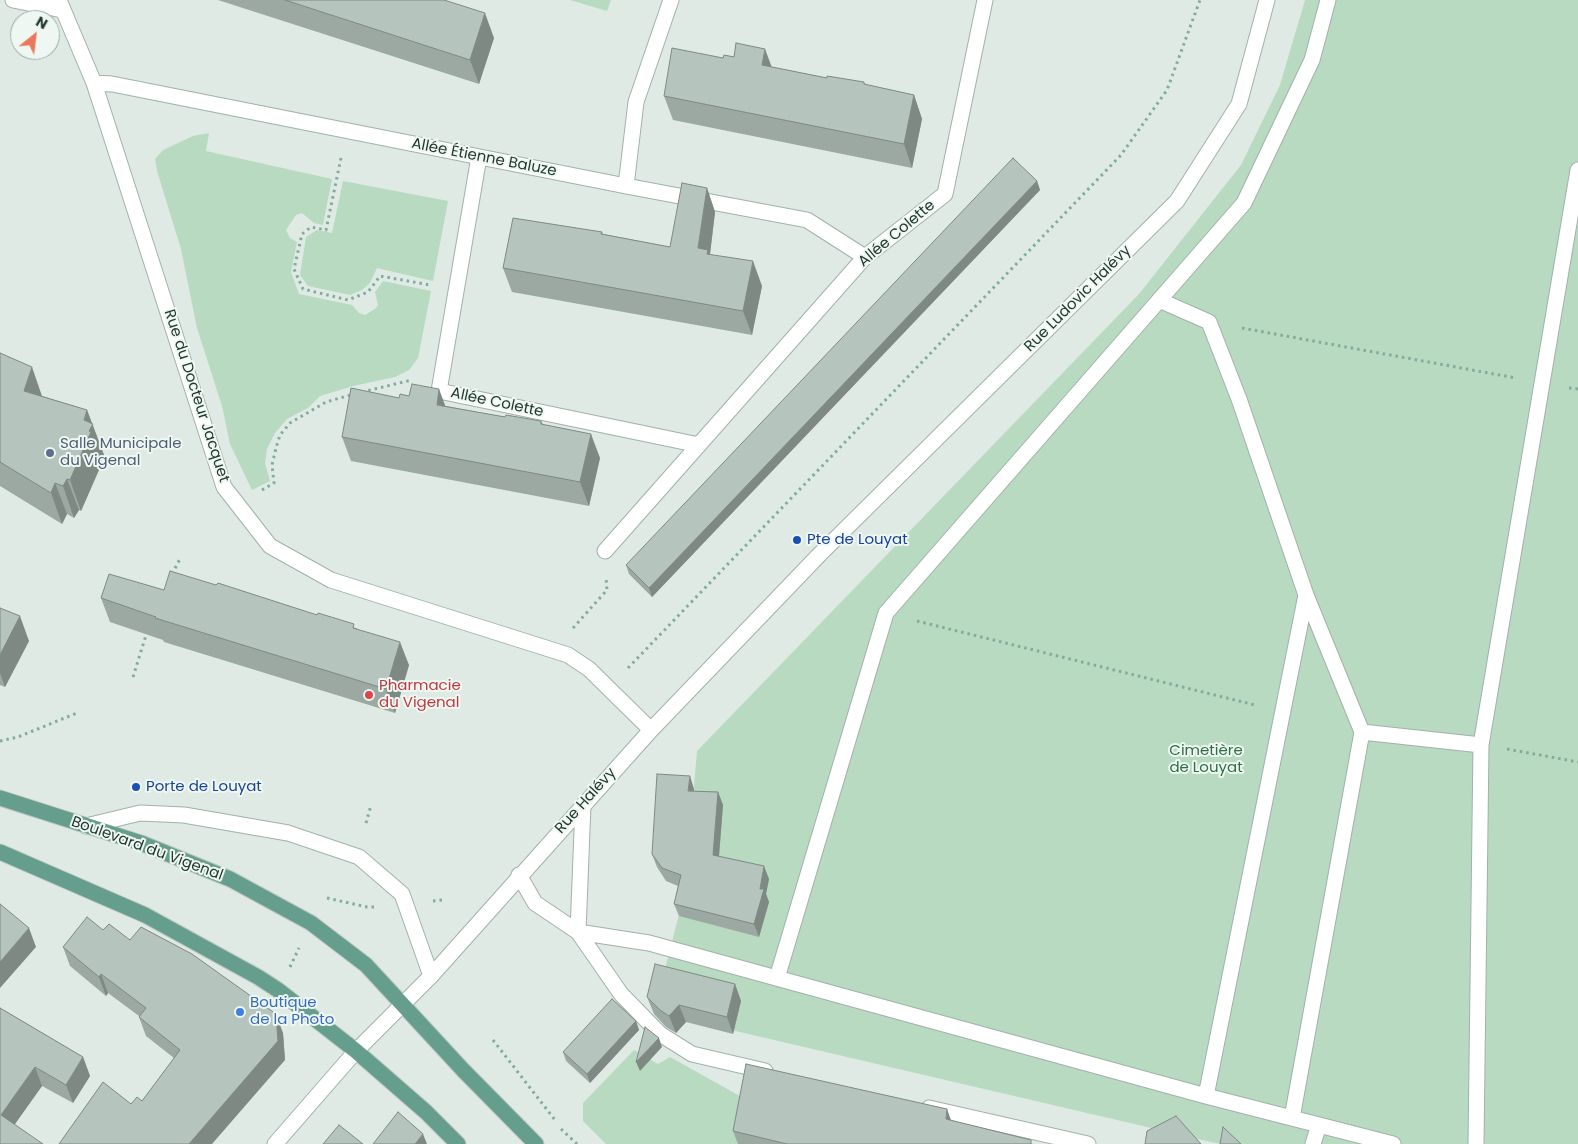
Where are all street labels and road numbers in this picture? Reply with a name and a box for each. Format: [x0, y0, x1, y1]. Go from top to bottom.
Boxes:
street label: Allée Étienne Baluze [410, 135, 558, 181]
street label: Allée Colette [855, 197, 939, 271]
street label: Rue Ludovic Halévy [1021, 242, 1135, 356]
street label: Rue du Docteur Jacquet [160, 307, 232, 485]
street label: Allée Colette [449, 384, 545, 422]
street label: Rue Halévy [552, 764, 620, 838]
street label: Boulevard du Vigenal [69, 813, 225, 885]

